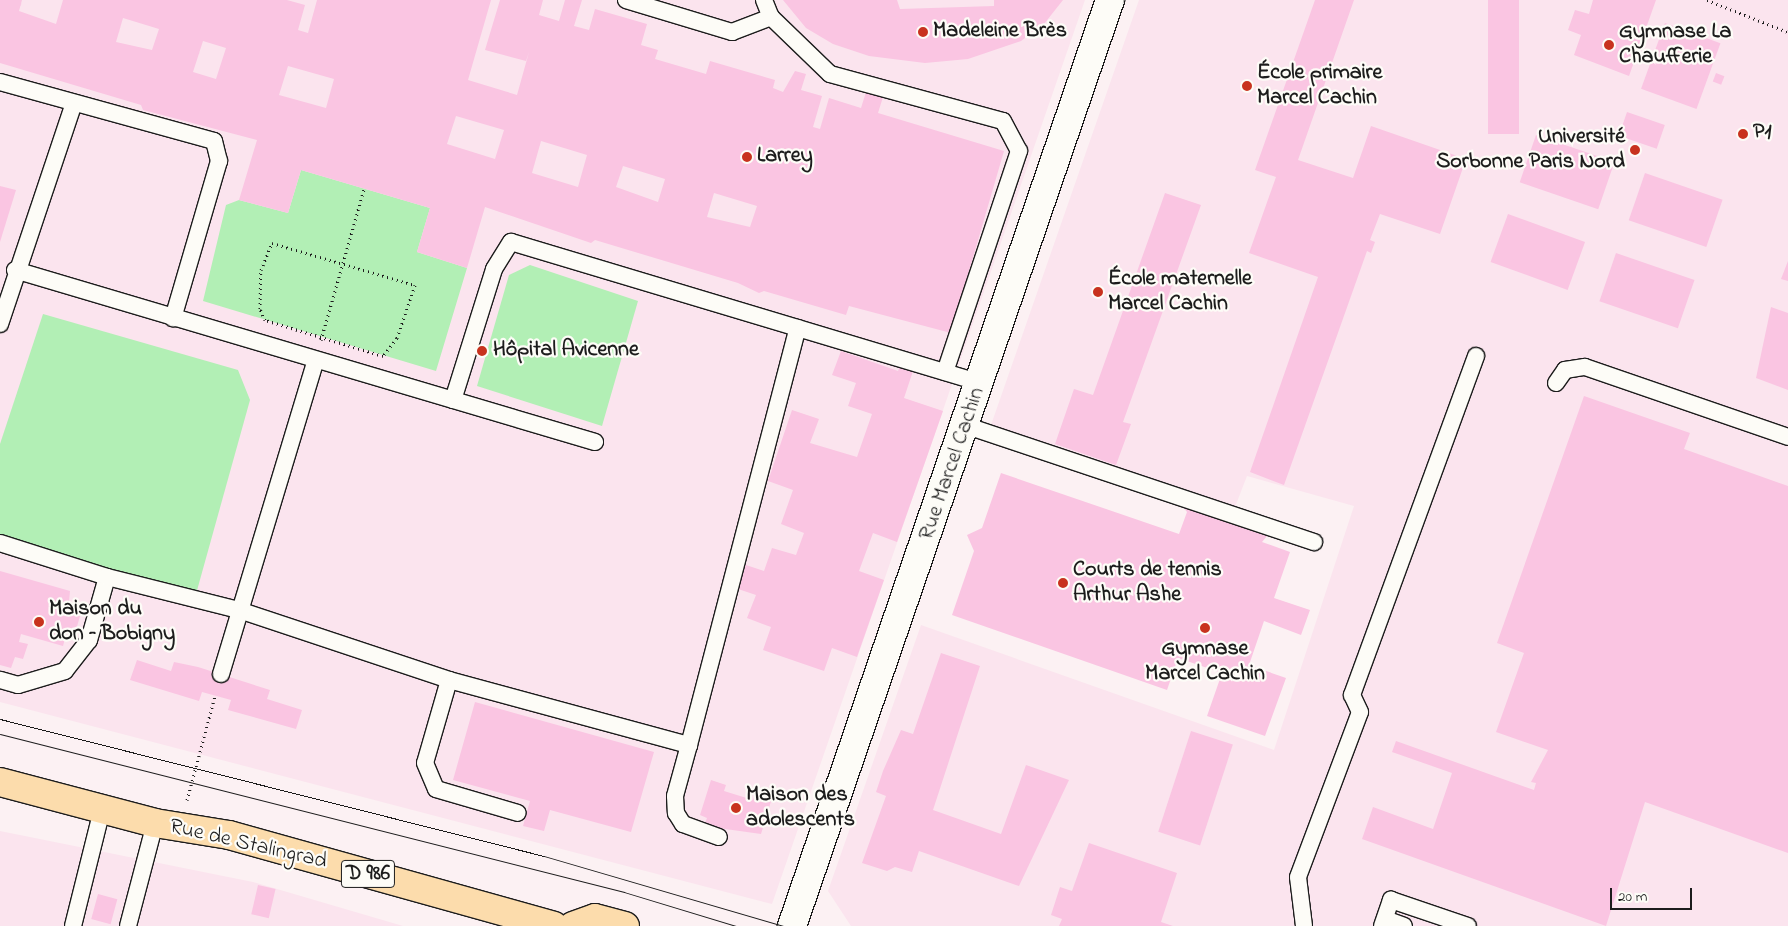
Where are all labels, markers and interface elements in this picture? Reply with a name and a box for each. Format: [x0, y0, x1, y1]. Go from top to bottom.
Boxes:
place label: Madeleine Brès [933, 19, 1067, 45]
place label: Gymnase La Chaufferie [1619, 19, 1731, 70]
marker: Madeleine Brès [917, 26, 929, 38]
marker: Gymnase La Chaufferie [1603, 39, 1615, 51]
place label: École primaire Marcel Cachin [1257, 60, 1382, 111]
marker: École primaire Marcel Cachin [1241, 80, 1253, 92]
place label: P1 [1753, 121, 1771, 147]
place label: Université Sorbonne Paris Nord [1436, 124, 1625, 175]
marker: P1 [1737, 128, 1749, 140]
place label: Larrey [757, 144, 813, 170]
marker: Université Sorbonne Paris Nord [1629, 144, 1641, 156]
marker: Larrey [741, 151, 753, 163]
place label: École maternelle Marcel Cachin [1108, 266, 1252, 318]
marker: École maternelle Marcel Cachin [1092, 286, 1104, 298]
place label: Hôpital Avicenne [493, 338, 639, 364]
marker: Hôpital Avicenne [475, 344, 489, 358]
street label: Rue Marcel Cachin [914, 384, 992, 544]
place label: Courts de tennis Arthur Ashe [1073, 557, 1222, 608]
marker: Courts de tennis Arthur Ashe [1057, 577, 1069, 589]
place label: Maison du don – Bobigny [49, 596, 175, 648]
marker: Maison du don – Bobigny [33, 616, 45, 628]
marker: Gymnase Marcel Cachin [1199, 622, 1211, 634]
place label: Gymnase Marcel Cachin [1145, 636, 1265, 688]
place label: Maison des adolescents [746, 782, 855, 834]
marker: Maison des adolescents [730, 802, 742, 814]
street label: Rue de Stalingrad [167, 814, 329, 876]
road number: D 986 [340, 856, 396, 892]
scale bar [1613, 878, 1696, 910]
text: 20 m [1618, 886, 1647, 908]

